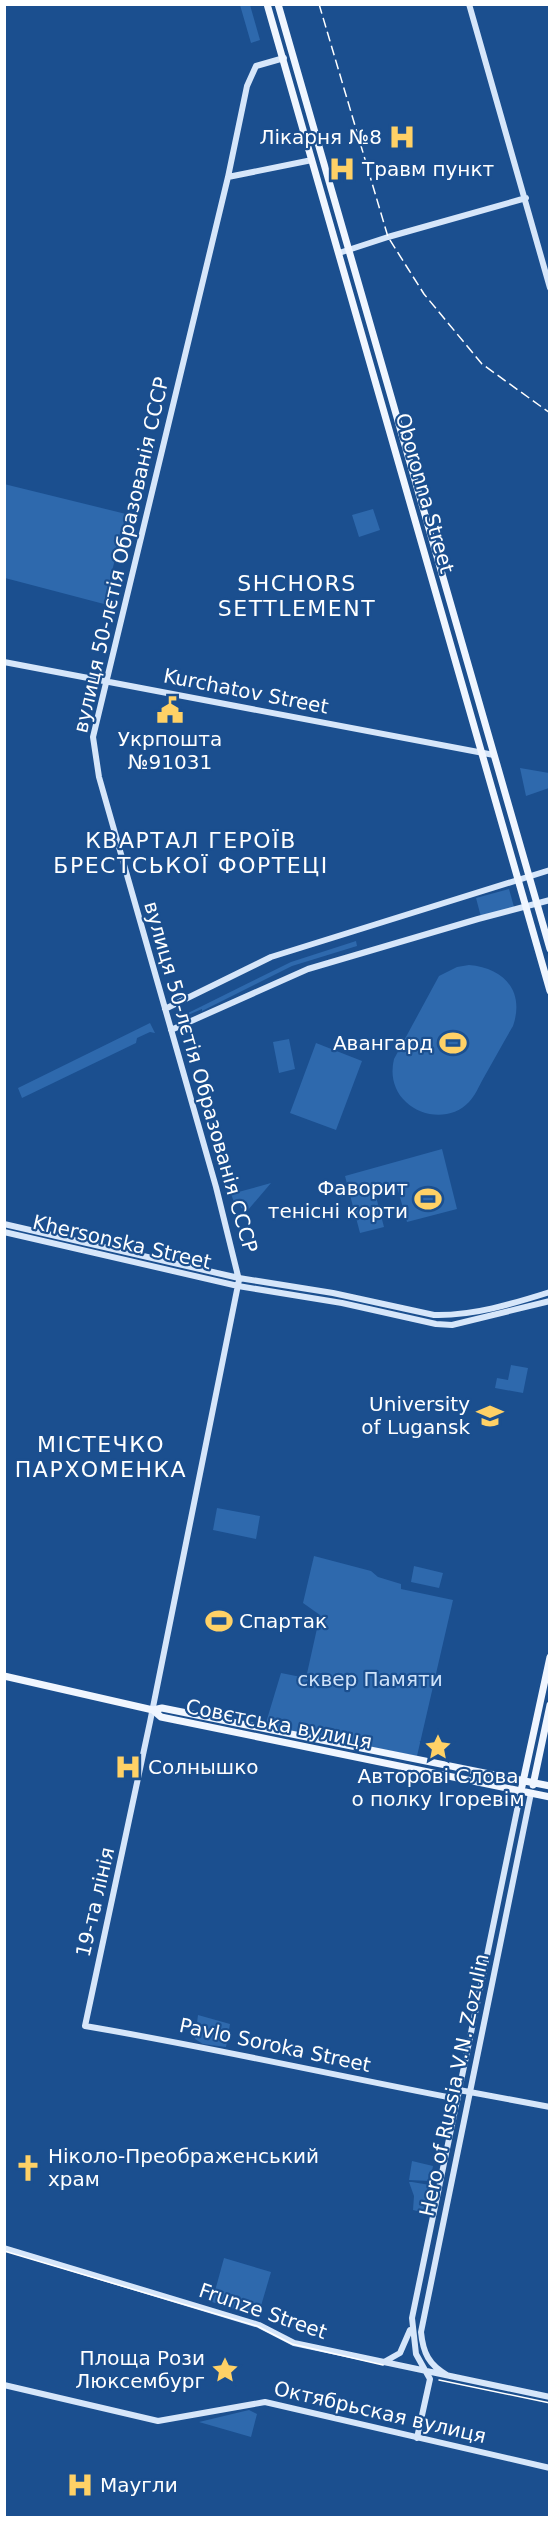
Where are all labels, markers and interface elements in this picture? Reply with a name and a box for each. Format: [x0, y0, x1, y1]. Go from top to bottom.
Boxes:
hospital icon: Лікарня №8 [387, 122, 417, 152]
place label: Лікарня №8 [259, 125, 382, 149]
hospital icon: Травм пункт [327, 154, 357, 184]
place label: Травм пункт [361, 157, 494, 181]
street label: вулиця 50-лєтія Образованія СССР [68, 375, 174, 735]
street label: Oboronna Street [391, 410, 459, 576]
district label: SHCHORS SETTLEMENT [218, 571, 376, 621]
street label: Kurchatov Street [161, 663, 331, 719]
public building icon: Укрпошта №91031 [155, 695, 185, 725]
place label: Укрпошта №91031 [118, 727, 222, 774]
district label: КВАРТАЛ ГЕРОЇВ БРЕСТСЬКОЇ ФОРТЕЦІ [53, 828, 329, 878]
street label: вулиця 50-лєтія Образованія СССР [139, 899, 263, 1255]
sports icon: Авангард [438, 1028, 468, 1058]
place label: Авангард [333, 1031, 433, 1055]
place label: Фаворит тенісні корти [268, 1176, 408, 1223]
sports icon: Фаворит тенісні корти [413, 1184, 443, 1214]
street label: Khersonska Street [30, 1210, 214, 1274]
place label: University of Lugansk [361, 1392, 470, 1439]
school or university icon: University of Lugansk [475, 1401, 505, 1431]
district label: МІСТЕЧКО ПАРХОМЕНКА [15, 1432, 187, 1482]
sports icon: Спартак [204, 1606, 234, 1636]
place label: Спартак [239, 1609, 327, 1633]
park label: сквер Памяти [297, 1667, 443, 1691]
street label: Совєтська вулиця [184, 1694, 374, 1754]
place icon: Авторові Слова о полку Ігоревім [423, 1732, 453, 1762]
hospital icon: Солнышко [113, 1752, 143, 1782]
place label: Солнышко [148, 1755, 258, 1779]
place label: Авторові Слова о полку Ігоревім [351, 1764, 525, 1811]
street label: 19-та лінія [71, 1845, 119, 1959]
street label: Hero of Russia V.N. Zozulin [414, 1951, 494, 2219]
street label: Pavlo Soroka Street [177, 2013, 373, 2077]
place label: Ніколо-Преображенський храм [48, 2144, 319, 2191]
church icon: Ніколо-Преображенський храм [13, 2153, 43, 2183]
street label: Frunze Street [196, 2278, 330, 2344]
place label: Площа Рози Люксембург [75, 2346, 205, 2393]
place icon: Площа Рози Люксембург [210, 2355, 240, 2385]
street label: Октябрьская вулиця [272, 2376, 488, 2448]
hospital icon: Маугли [65, 2470, 95, 2500]
place label: Маугли [100, 2473, 178, 2497]

